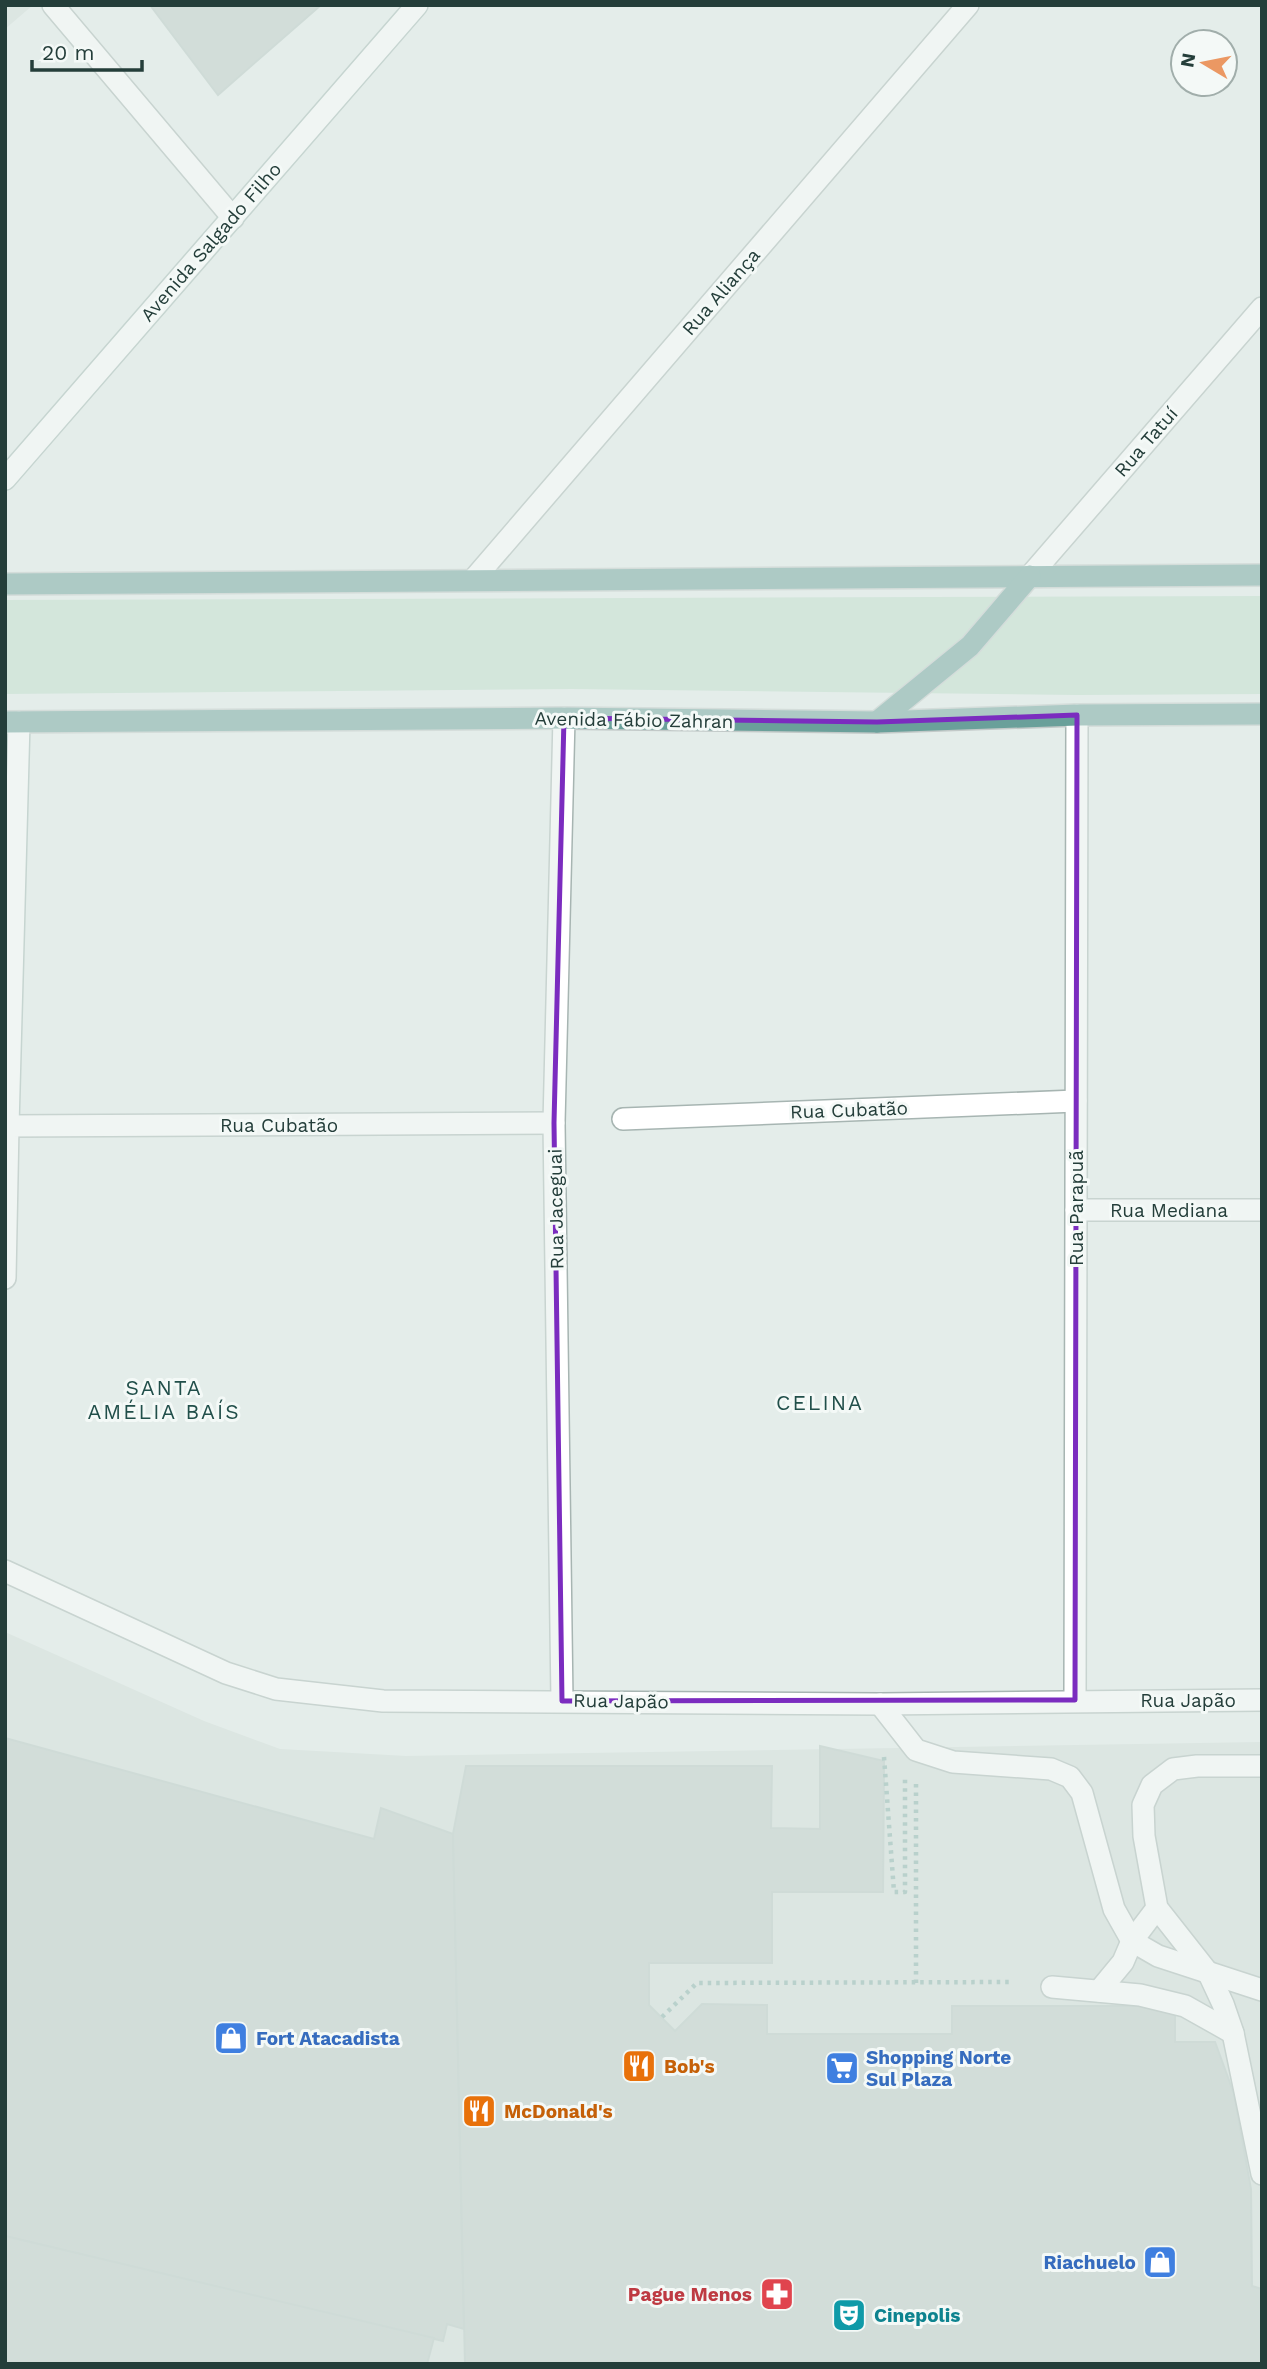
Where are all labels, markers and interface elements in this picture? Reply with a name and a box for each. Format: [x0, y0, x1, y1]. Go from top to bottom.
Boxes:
scale bar [32, 28, 142, 72]
north arrow [1169, 28, 1239, 98]
text: 20 m [42, 40, 94, 65]
text: N [1175, 51, 1200, 69]
street label: Avenida Salgado Filho [136, 158, 286, 326]
street label: Rua Aliança [677, 244, 765, 340]
street label: Rua Tatuí [1109, 402, 1183, 482]
street label: Avenida Fábio Zahran [534, 707, 734, 733]
street label: Rua Cubatão [790, 1096, 908, 1124]
street label: Rua Cubatão [220, 1114, 338, 1137]
street label: Rua Jaceguai [543, 1148, 569, 1270]
street label: Rua Parapuã [1065, 1150, 1088, 1266]
street label: Rua Mediana [1110, 1199, 1228, 1222]
district label: SANTA AMÉLIA BAÍS [87, 1375, 241, 1424]
district label: CELINA [776, 1390, 864, 1415]
street label: Rua Japão [573, 1689, 669, 1713]
street label: Rua Japão [1140, 1689, 1236, 1712]
shop icon: Fort Atacadista [212, 2019, 250, 2057]
place label: Fort Atacadista [256, 2027, 400, 2050]
place label: Shopping Norte Sul Plaza [866, 2046, 1011, 2091]
restaurant icon: Bob's [620, 2047, 658, 2085]
supermarket icon: Shopping Norte Sul Plaza [823, 2049, 861, 2087]
place label: Bob's [664, 2055, 715, 2078]
restaurant icon: McDonald's [460, 2092, 498, 2130]
place label: McDonald's [504, 2100, 613, 2123]
shop icon: Riachuelo [1141, 2243, 1179, 2281]
place label: Riachuelo [1044, 2251, 1136, 2274]
pharmacy icon: Pague Menos [758, 2275, 796, 2313]
place label: Pague Menos [628, 2283, 752, 2306]
theatre icon: Cinepolis [830, 2296, 868, 2334]
place label: Cinepolis [874, 2304, 960, 2327]

